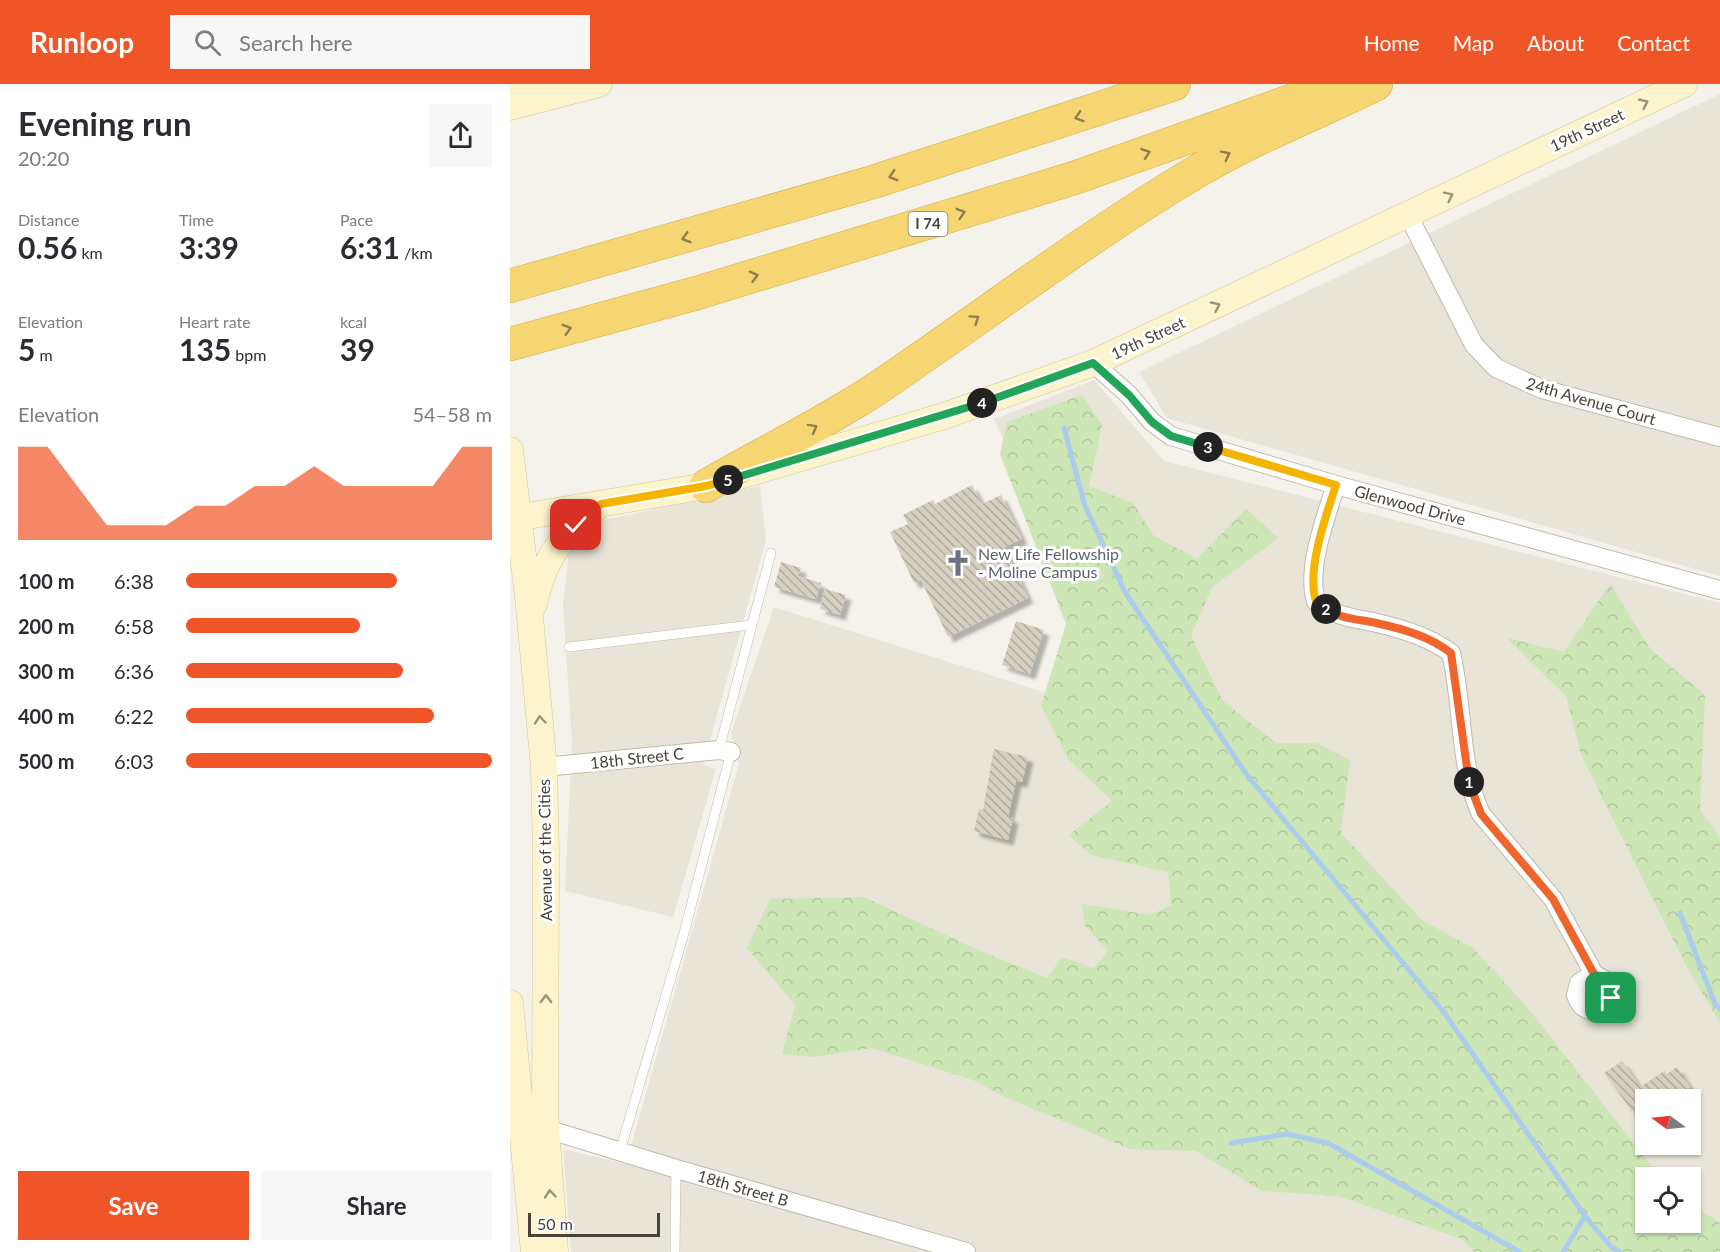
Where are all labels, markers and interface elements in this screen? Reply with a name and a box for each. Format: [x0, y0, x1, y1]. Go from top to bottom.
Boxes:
search box [170, 15, 590, 69]
text: Runloop [30, 25, 134, 59]
icon: search [191, 26, 224, 59]
text: Search here [239, 29, 353, 56]
text: Home [1364, 30, 1420, 55]
text: Map [1453, 30, 1494, 55]
text: About [1527, 30, 1584, 55]
text: Contact [1617, 30, 1690, 55]
one-way arrow [1638, 99, 1649, 111]
text: Evening run [18, 103, 192, 143]
button: share [429, 104, 492, 167]
street label: 19th Street [1547, 104, 1627, 155]
one-way arrow [1074, 109, 1085, 122]
text: 20:20 [18, 146, 69, 170]
one-way arrow [1140, 148, 1151, 161]
one-way arrow [1219, 151, 1230, 162]
one-way arrow [888, 169, 899, 181]
one-way arrow [1443, 191, 1454, 203]
one-way arrow [955, 208, 966, 220]
text: Distance [18, 210, 79, 229]
text: Time [179, 210, 214, 229]
text: Pace [340, 210, 373, 229]
road number: I 74 [908, 212, 948, 236]
text: 0.56 [18, 229, 77, 265]
text: 3:39 [179, 229, 239, 265]
text: 6:31 [340, 229, 400, 265]
one-way arrow [681, 230, 691, 243]
text: km [77, 243, 103, 262]
text: /km [400, 243, 433, 262]
one-way arrow [748, 271, 759, 283]
one-way arrow [1210, 301, 1221, 313]
text: Elevation [18, 312, 83, 331]
text: Heart rate [179, 312, 251, 331]
text: kcal [340, 312, 367, 331]
street label: 19th Street [1108, 312, 1188, 363]
one-way arrow [968, 315, 979, 326]
one-way arrow [561, 324, 571, 336]
text: 5 [18, 331, 35, 367]
text: 135 [179, 331, 231, 367]
text: 39 [340, 331, 375, 367]
text: m [35, 345, 53, 364]
text: bpm [231, 345, 266, 364]
street label: 24th Avenue Court [1524, 373, 1658, 428]
pin: 4 [967, 388, 997, 418]
text: 4 [977, 393, 987, 412]
text: Elevation [18, 402, 99, 426]
text: 54–58 m [412, 402, 492, 426]
one-way arrow [807, 424, 817, 435]
pin: 3 [1193, 432, 1223, 462]
text: 3 [1203, 437, 1213, 456]
pin: 5 [713, 465, 743, 495]
text: 5 [723, 470, 733, 489]
street label: Glenwood Drive [1352, 481, 1468, 529]
pin [550, 499, 601, 550]
icon: check [559, 508, 592, 541]
place label: New Life Fellowship - Moline Campus [978, 544, 1119, 581]
church icon: New Life Fellowship - Moline Campus [943, 548, 973, 578]
text: 100 m [18, 569, 74, 593]
text: 6:38 [114, 569, 154, 593]
pin: 2 [1311, 594, 1341, 624]
text: 2 [1321, 599, 1331, 618]
text: 200 m [18, 614, 74, 638]
text: 6:58 [114, 614, 154, 638]
text: 300 m [18, 659, 74, 683]
text: 6:36 [114, 659, 154, 683]
text: 400 m [18, 704, 74, 728]
text: 6:22 [114, 704, 154, 728]
one-way arrow [534, 716, 547, 725]
street label: 18th Street C [589, 743, 685, 772]
text: 500 m [18, 749, 74, 773]
text: 6:03 [114, 749, 154, 773]
pin: 1 [1454, 767, 1484, 797]
text: 1 [1464, 772, 1474, 791]
street label: Avenue of the Cities [534, 779, 555, 921]
pin [1585, 972, 1636, 1023]
icon: arrive [1594, 981, 1627, 1014]
one-way arrow [540, 994, 553, 1003]
north arrow [1635, 1089, 1701, 1155]
map controls [1635, 1089, 1701, 1233]
street label: 18th Street B [695, 1165, 791, 1210]
button: locate [1635, 1167, 1701, 1233]
button: Save [18, 1171, 249, 1240]
button: Share [261, 1171, 492, 1240]
one-way arrow [544, 1189, 557, 1198]
scale bar [528, 1210, 660, 1238]
text: 50 m [537, 1214, 573, 1233]

